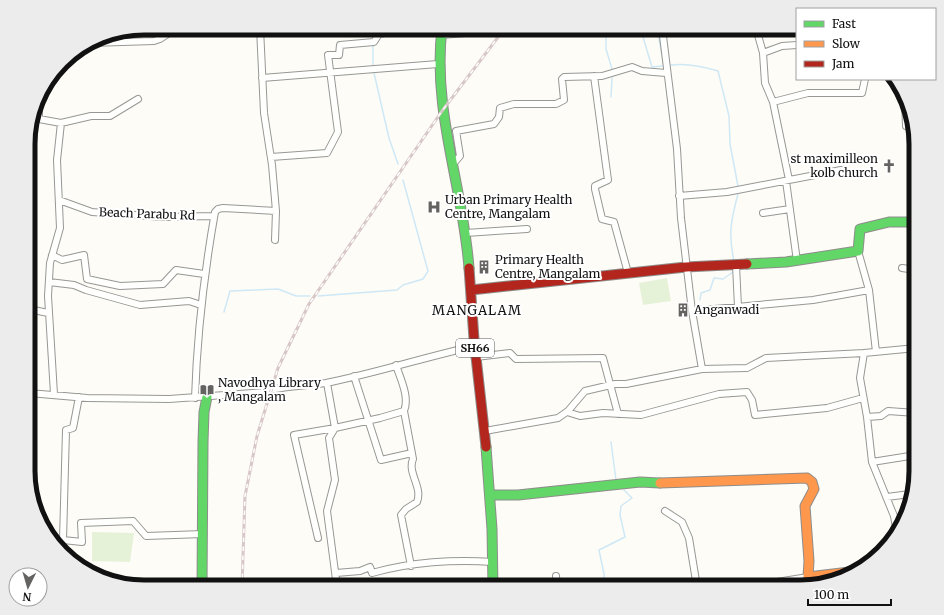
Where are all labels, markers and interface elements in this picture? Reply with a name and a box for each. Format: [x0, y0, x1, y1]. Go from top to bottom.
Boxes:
legend [796, 8, 936, 80]
text: Fast [832, 16, 856, 31]
text: Slow [832, 36, 861, 51]
text: Jam [831, 56, 855, 71]
place label: st maximilleon kolb church [790, 151, 878, 180]
church icon: st maximilleon kolb church [881, 158, 897, 174]
place label: Urban Primary Health Centre, Mangalam [445, 192, 572, 221]
hospital icon: Urban Primary Health Centre, Mangalam [426, 199, 442, 215]
street label: Beach Parabu Rd [99, 204, 195, 223]
place label: Primary Health Centre, Mangalam [495, 252, 601, 281]
building icon: Primary Health Centre, Mangalam [476, 259, 492, 275]
district label: MANGALAM [432, 302, 522, 319]
building icon: Anganwadi [675, 302, 691, 318]
place label: Anganwadi [693, 302, 760, 317]
road number: SH66 [456, 339, 494, 357]
place label: Navodhya Library , Mangalam [218, 375, 321, 404]
library icon: Navodhya Library , Mangalam [199, 382, 215, 398]
north arrow [8, 567, 48, 607]
scale bar [808, 581, 891, 607]
text: 100 m [814, 587, 849, 602]
text: N [22, 590, 32, 604]

